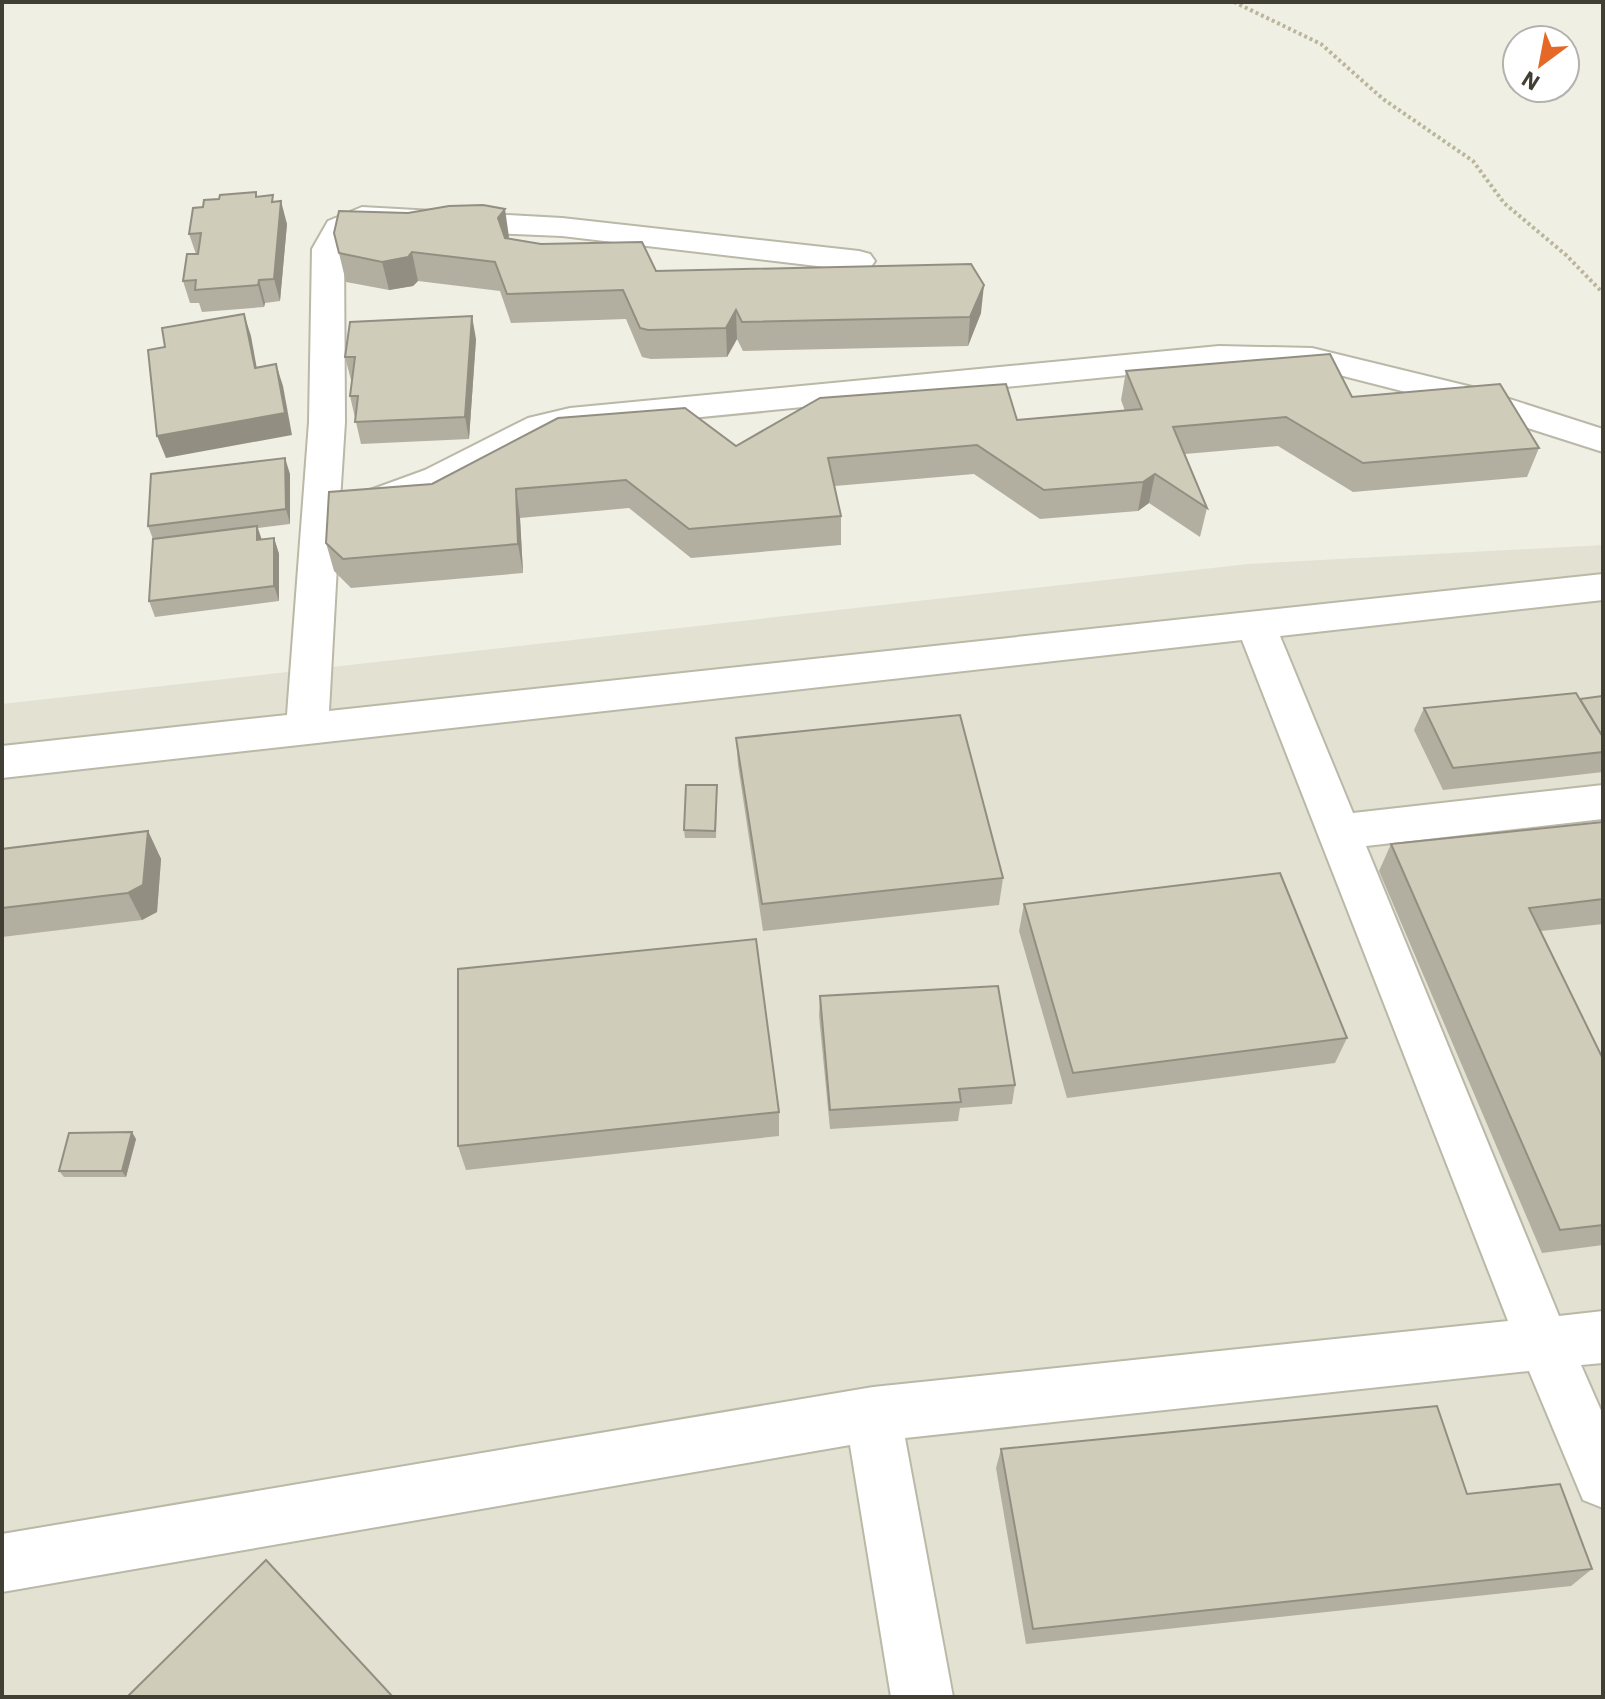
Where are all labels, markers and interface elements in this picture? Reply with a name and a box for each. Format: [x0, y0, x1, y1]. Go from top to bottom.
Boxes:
north arrow [1501, 24, 1581, 104]
text: N [1516, 65, 1545, 98]

